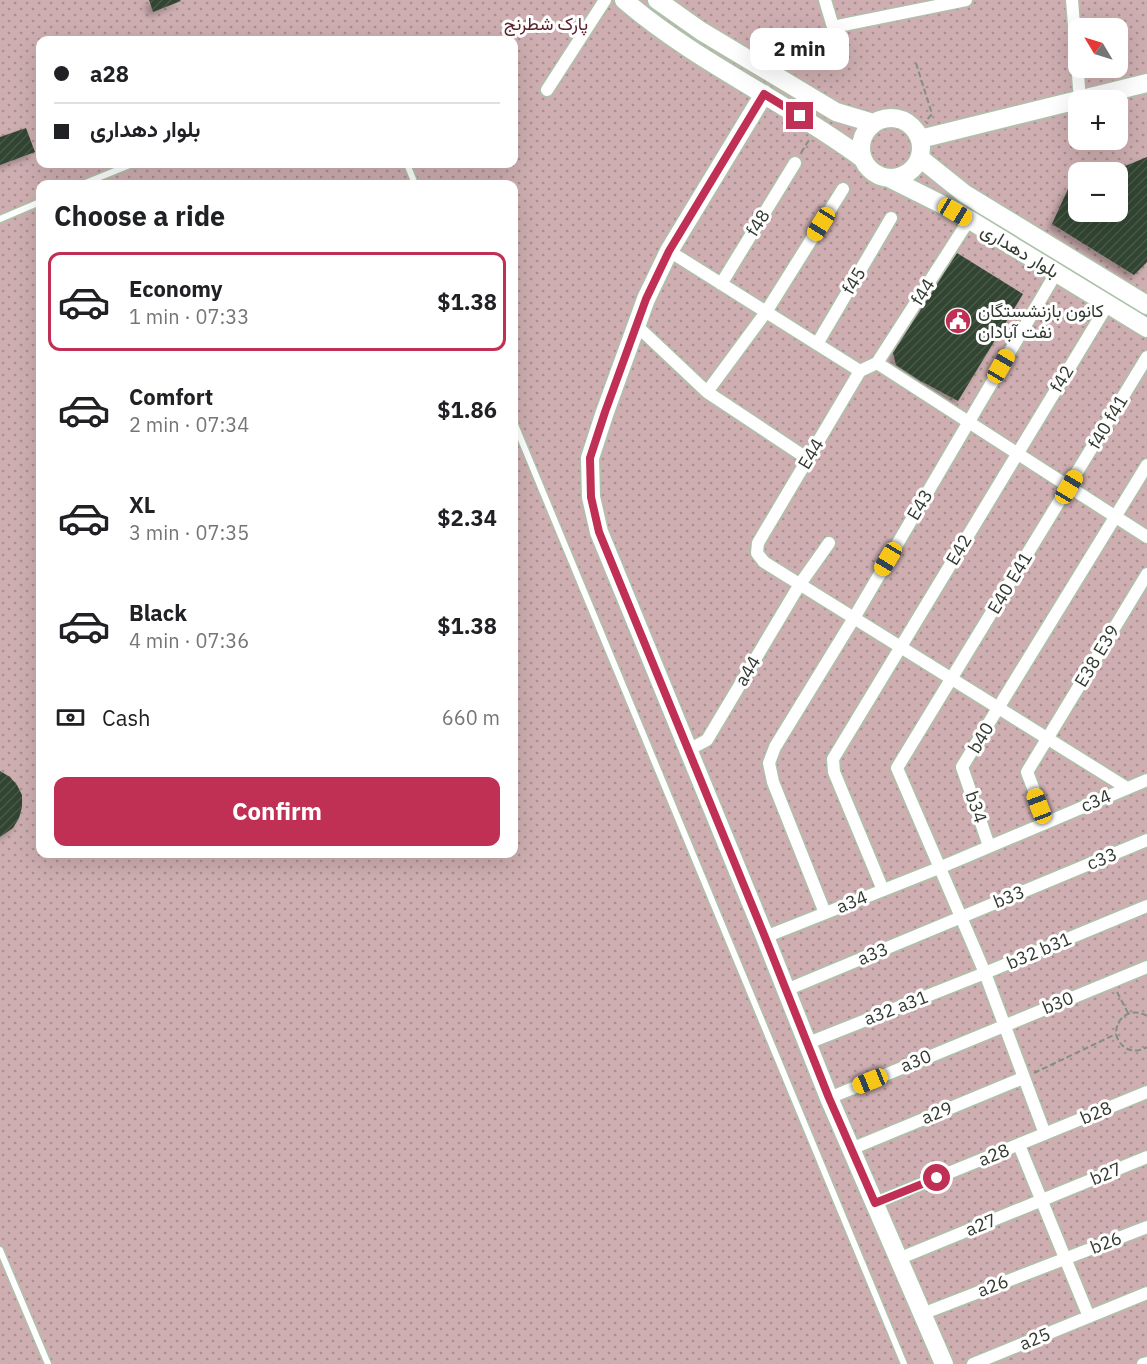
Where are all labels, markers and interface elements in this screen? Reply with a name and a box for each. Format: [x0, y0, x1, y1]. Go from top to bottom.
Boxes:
park label: پارک شطرنج [504, 12, 588, 36]
north arrow [1068, 18, 1128, 78]
map controls [1068, 18, 1128, 222]
callout: 2 min [750, 29, 850, 71]
text: 2 min [773, 35, 826, 62]
text: a28 [90, 59, 129, 88]
button: + [1068, 90, 1128, 150]
route end [786, 102, 813, 129]
text: بلوار دهداری [90, 114, 200, 143]
button: − [1068, 162, 1128, 222]
car [935, 195, 975, 229]
text: Choose a ride [54, 198, 225, 233]
car [804, 204, 838, 244]
street label: f48 [741, 205, 775, 240]
street label: بلوار دهداری [977, 218, 1064, 283]
street label: f45 [837, 263, 870, 298]
text: Economy [129, 274, 223, 303]
street label: f44 [905, 274, 940, 309]
icon: car [57, 275, 111, 329]
text: $1.38 [437, 287, 497, 316]
place label: کانون بازنشستگان نفت آبادان [978, 299, 1104, 343]
text: 1 min · 07:33 [129, 303, 249, 330]
public building icon: کانون بازنشستگان نفت آبادان [943, 306, 973, 336]
car [984, 346, 1018, 386]
street label: f42 [1045, 361, 1078, 396]
text: Comfort [129, 382, 213, 411]
icon: car [57, 383, 111, 437]
street label: f40 f41 [1082, 390, 1133, 453]
text: $1.86 [437, 395, 497, 424]
text: 2 min · 07:34 [129, 411, 249, 438]
street label: E44 [792, 434, 829, 473]
car [1052, 467, 1086, 507]
street label: E43 [901, 485, 938, 524]
text: XL [129, 490, 155, 519]
icon: car [57, 491, 111, 545]
text: $2.34 [437, 503, 497, 532]
text: 3 min · 07:35 [129, 519, 249, 546]
street label: E42 [940, 530, 977, 569]
car [871, 539, 905, 579]
street label: E40 E41 [982, 547, 1037, 618]
text: Black [129, 598, 187, 627]
icon: car [57, 599, 111, 653]
text: $1.38 [437, 611, 497, 640]
street label: E38 E39 [1069, 620, 1124, 691]
text: 4 min · 07:36 [129, 627, 249, 654]
street label: a44 [730, 651, 766, 690]
icon: cash [54, 701, 87, 734]
text: Cash [102, 703, 151, 732]
text: 660 m [442, 704, 500, 731]
street label: b40 [962, 718, 999, 757]
button: Confirm [54, 777, 500, 846]
street label: c34 [1077, 784, 1115, 817]
car [1024, 786, 1054, 826]
street label: b34 [960, 788, 993, 826]
street label: c33 [1083, 842, 1120, 875]
street label: b33 [990, 880, 1028, 913]
street label: a34 [833, 885, 871, 918]
street label: b32 b31 [1003, 927, 1075, 974]
street label: a33 [854, 937, 892, 970]
street label: a32 a31 [861, 985, 931, 1030]
street label: b30 [1039, 986, 1077, 1019]
street label: a30 [897, 1044, 935, 1077]
car [850, 1066, 890, 1096]
street label: a29 [918, 1096, 956, 1129]
street label: b28 [1077, 1096, 1115, 1129]
street label: a28 [975, 1138, 1013, 1171]
street label: b27 [1087, 1157, 1125, 1190]
route start [923, 1164, 950, 1191]
street label: a27 [962, 1208, 1000, 1241]
street label: b26 [1087, 1226, 1125, 1259]
street label: a26 [974, 1269, 1012, 1302]
street label: a25 [1016, 1322, 1054, 1355]

